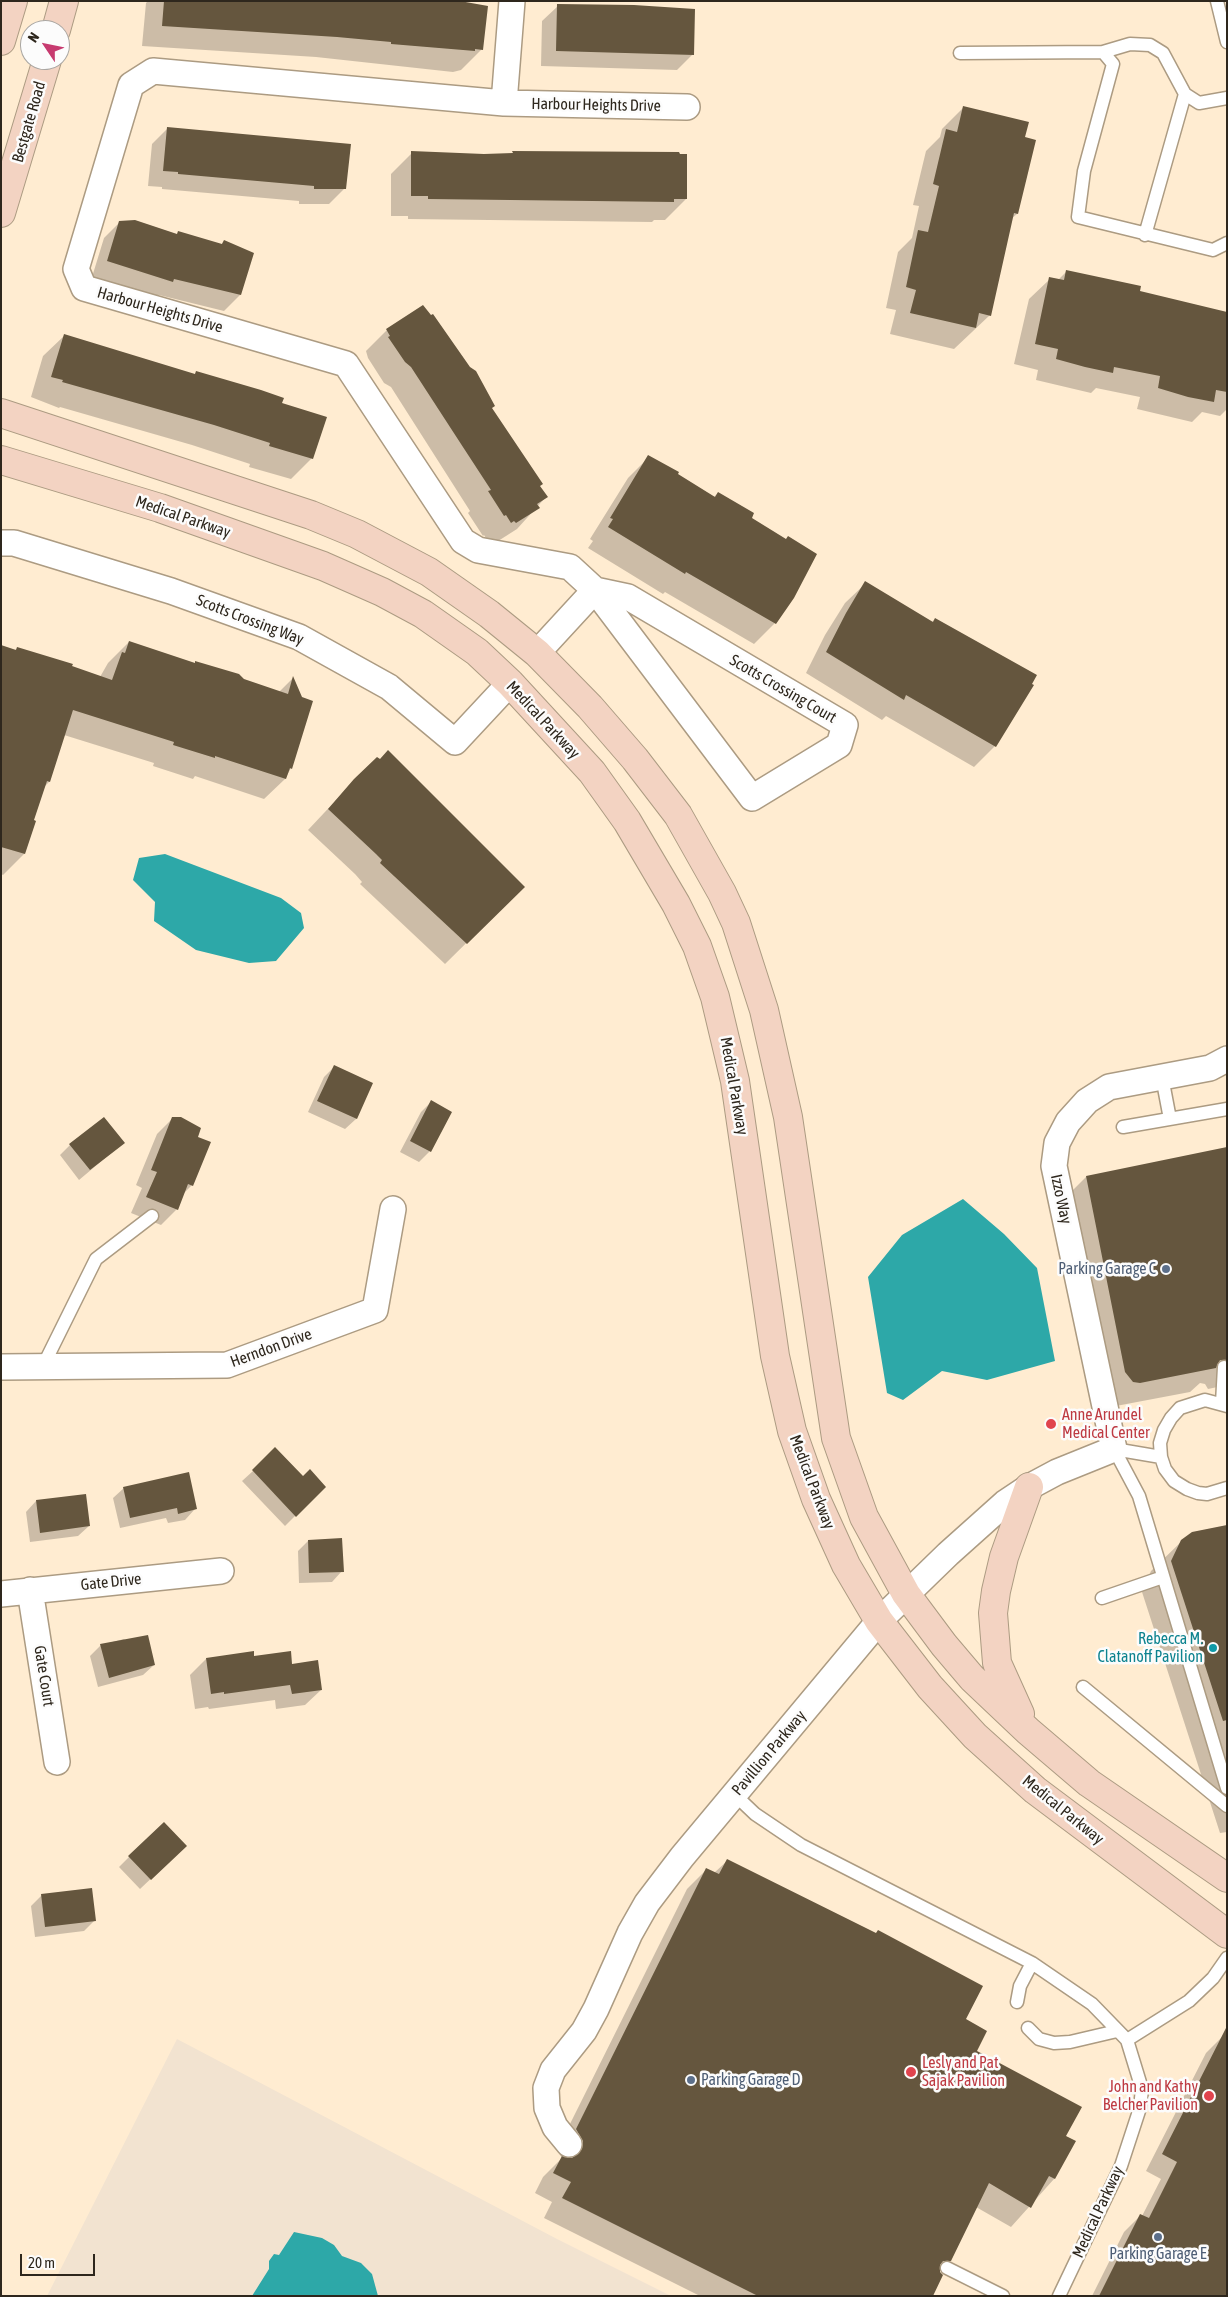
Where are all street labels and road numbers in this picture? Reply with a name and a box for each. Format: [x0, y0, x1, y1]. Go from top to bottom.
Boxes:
street label: Bestgate Road [8, 79, 50, 165]
street label: Harbour Heights Drive [531, 94, 661, 116]
street label: Harbour Heights Drive [95, 283, 225, 337]
street label: Medical Parkway [133, 492, 233, 542]
street label: Scotts Crossing Way [194, 591, 306, 649]
street label: Scotts Crossing Court [726, 651, 840, 727]
street label: Medical Parkway [502, 677, 584, 763]
street label: Medical Parkway [716, 1036, 752, 1136]
street label: Izzo Way [1046, 1172, 1076, 1226]
street label: Herndon Drive [228, 1324, 314, 1372]
street label: Medical Parkway [785, 1432, 839, 1532]
street label: Gate Drive [80, 1569, 142, 1595]
street label: Gate Court [30, 1644, 58, 1708]
street label: Pavillion Parkway [728, 1707, 810, 1799]
street label: Medical Parkway [1018, 1771, 1108, 1849]
street label: Medical Parkway [1068, 2163, 1128, 2261]

